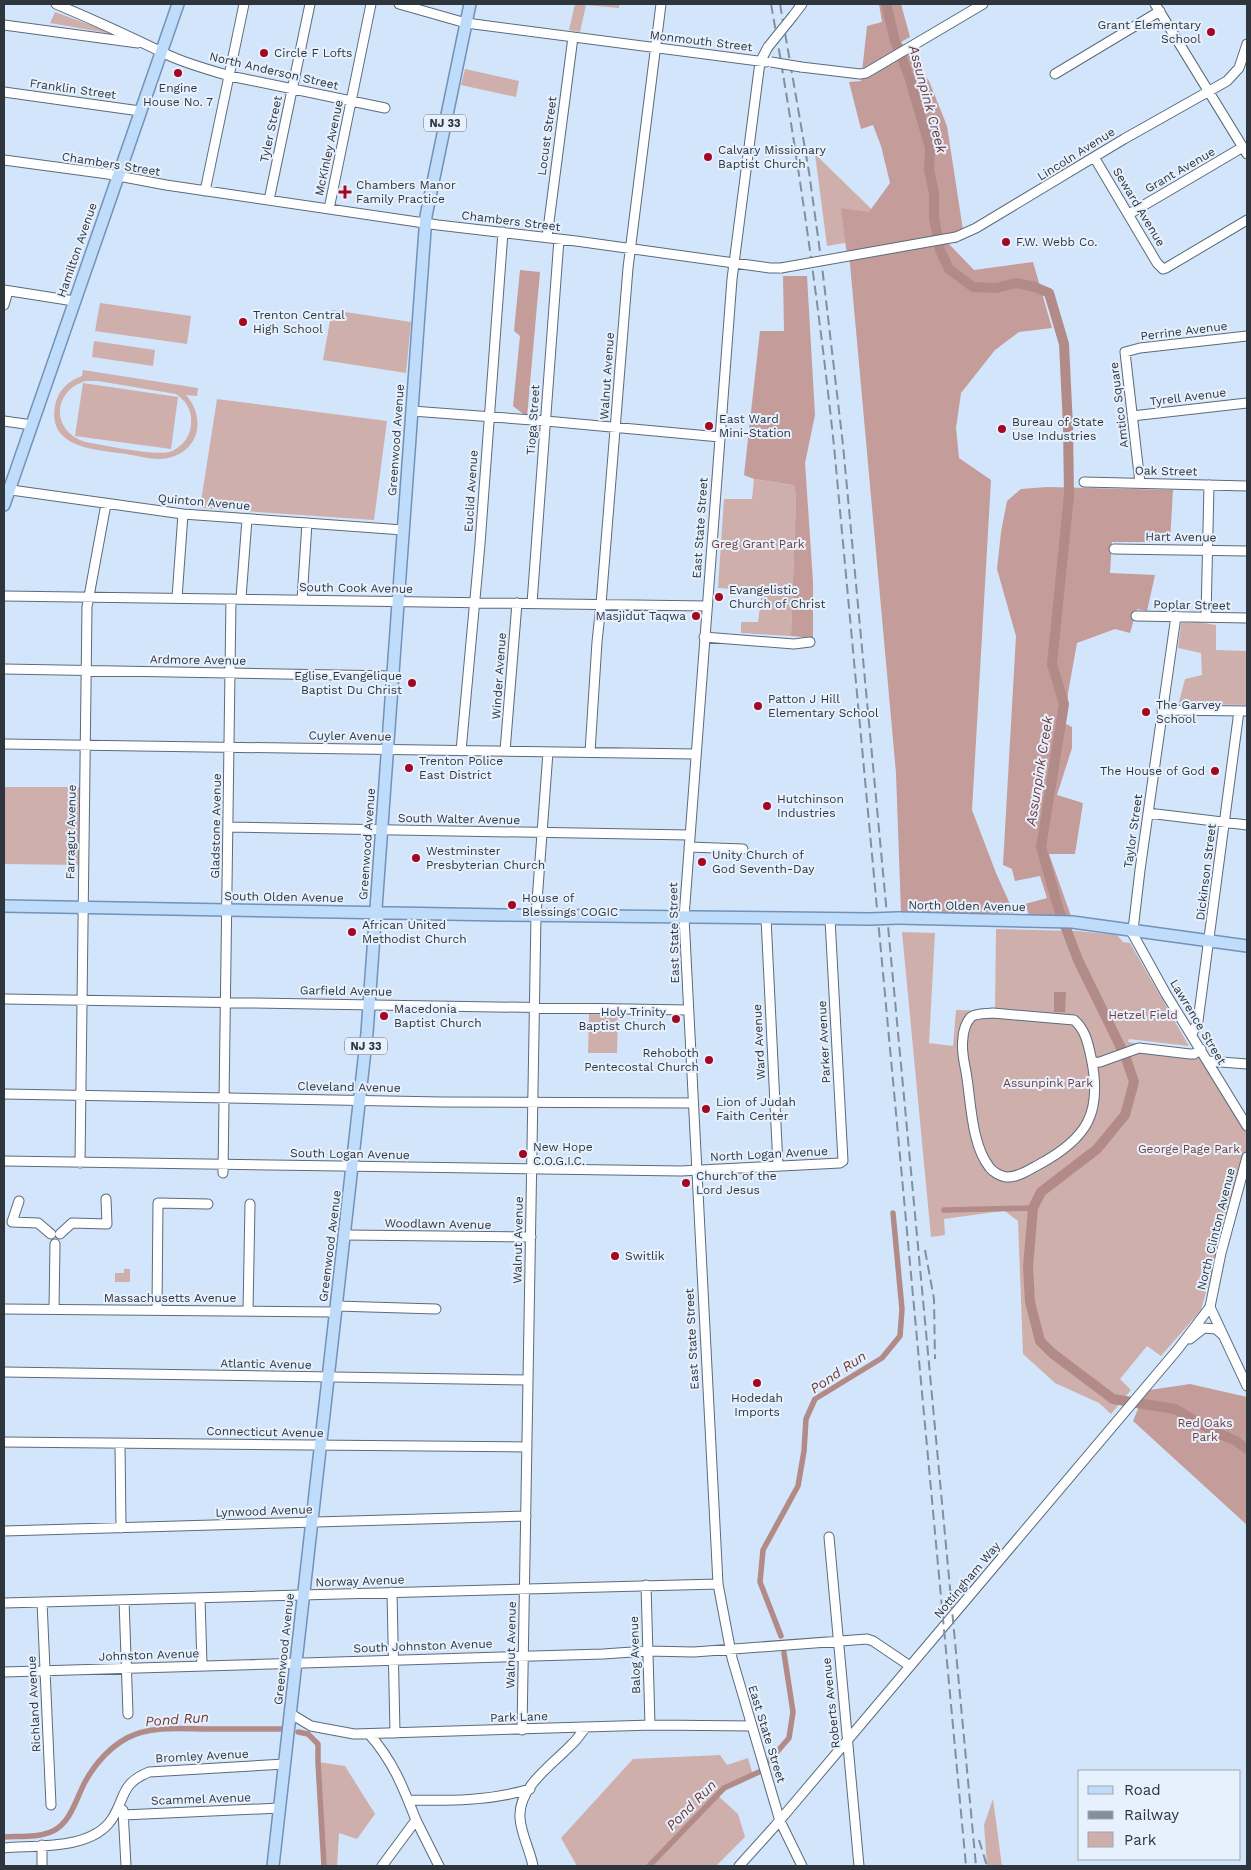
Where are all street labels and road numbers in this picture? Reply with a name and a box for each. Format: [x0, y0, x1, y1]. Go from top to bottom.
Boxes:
street label: Monmouth Street [649, 28, 753, 54]
street label: North Anderson Street [208, 49, 340, 93]
street label: Franklin Street [29, 76, 117, 102]
street label: Tyler Street [257, 94, 285, 164]
street label: Locust Street [535, 95, 559, 177]
street label: McKinley Avenue [312, 99, 346, 197]
road number: NJ 33 [424, 115, 466, 132]
street label: Lincoln Avenue [1035, 124, 1117, 183]
street label: Grant Avenue [1142, 144, 1218, 196]
street label: Chambers Street [61, 149, 161, 179]
street label: Seward Avenue [1110, 165, 1168, 249]
street label: Hamilton Avenue [54, 201, 100, 299]
street label: Chambers Street [461, 208, 561, 234]
street label: Perrine Avenue [1140, 319, 1228, 343]
street label: Walnut Avenue [597, 332, 617, 420]
street label: Amtico Square [1107, 361, 1131, 449]
street label: Greenwood Avenue [385, 383, 407, 497]
street label: Tioga Street [524, 384, 542, 456]
street label: Tyrell Avenue [1149, 385, 1227, 409]
street label: Euclid Avenue [461, 450, 481, 532]
street label: Oak Street [1135, 463, 1197, 479]
street label: East State Street [689, 477, 711, 579]
street label: Quinton Avenue [157, 491, 251, 513]
street label: Hart Avenue [1145, 529, 1217, 545]
street label: South Cook Avenue [299, 580, 413, 596]
street label: Poplar Street [1153, 597, 1231, 613]
street label: Winder Avenue [489, 632, 509, 720]
street label: Ardmore Avenue [150, 652, 246, 668]
street label: Cuyler Avenue [308, 728, 392, 744]
street label: Gladstone Avenue [208, 773, 224, 879]
street label: Farragut Avenue [63, 784, 79, 880]
street label: Greenwood Avenue [356, 787, 378, 901]
street label: Taylor Street [1121, 793, 1145, 869]
street label: South Walter Avenue [398, 811, 520, 827]
street label: Dickinson Street [1193, 823, 1219, 921]
street label: East State Street [666, 882, 682, 984]
street label: South Olden Avenue [224, 889, 344, 905]
street label: North Olden Avenue [908, 898, 1026, 914]
street label: Lawrence Street [1167, 977, 1229, 1067]
street label: Garfield Avenue [300, 983, 392, 999]
street label: Parker Avenue [815, 1000, 833, 1084]
street label: Ward Avenue [750, 1004, 768, 1080]
road number: NJ 33 [345, 1038, 387, 1054]
street label: Cleveland Avenue [297, 1079, 401, 1095]
street label: North Logan Avenue [710, 1144, 828, 1164]
street label: South Logan Avenue [290, 1146, 410, 1162]
street label: North Clinton Avenue [1194, 1167, 1238, 1291]
street label: Greenwood Avenue [316, 1189, 344, 1303]
street label: Walnut Avenue [510, 1196, 526, 1284]
street label: Woodlawn Avenue [384, 1216, 492, 1232]
street label: East State Street [682, 1288, 702, 1390]
street label: Massachusetts Avenue [104, 1291, 236, 1305]
street label: Atlantic Avenue [220, 1356, 312, 1372]
street label: Connecticut Avenue [206, 1424, 324, 1440]
street label: Lynwood Avenue [215, 1502, 313, 1520]
street label: Nottingham Way [931, 1538, 1003, 1621]
street label: Norway Avenue [315, 1572, 405, 1590]
street label: Greenwood Avenue [271, 1592, 297, 1706]
street label: Walnut Avenue [503, 1601, 519, 1689]
street label: Balog Avenue [627, 1616, 643, 1694]
street label: South Johnston Avenue [353, 1637, 493, 1655]
street label: Johnston Avenue [98, 1646, 200, 1664]
street label: Richland Avenue [24, 1655, 44, 1753]
street label: Roberts Avenue [819, 1657, 843, 1749]
street label: East State Street [745, 1683, 789, 1785]
street label: Park Lane [490, 1709, 548, 1725]
street label: Bromley Avenue [155, 1747, 249, 1765]
street label: Scammel Avenue [151, 1790, 251, 1808]

